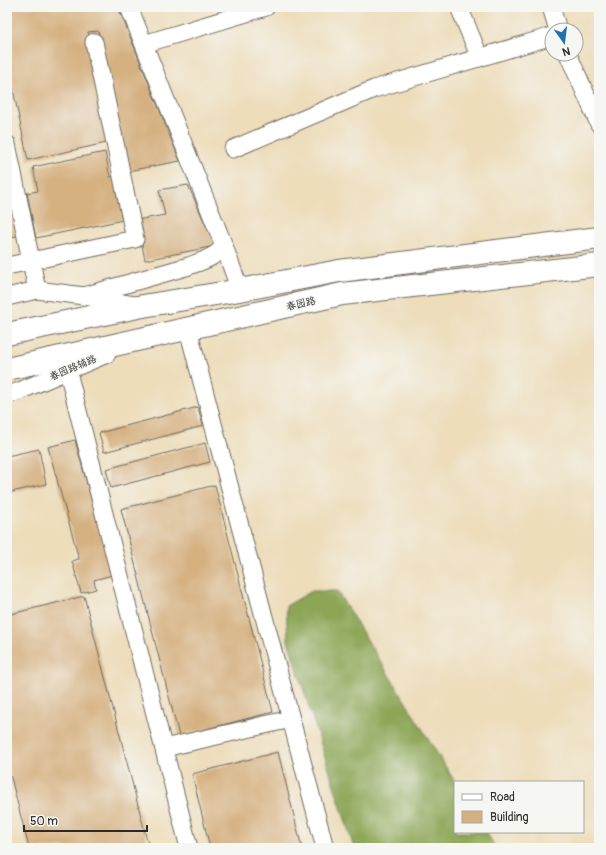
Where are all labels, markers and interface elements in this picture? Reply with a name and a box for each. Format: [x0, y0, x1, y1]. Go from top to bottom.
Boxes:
north arrow [544, 22, 584, 62]
text: N [561, 44, 571, 59]
street label: 春园路 [285, 295, 317, 313]
street label: 春园路辅路 [48, 353, 98, 383]
legend [454, 781, 584, 833]
text: Road [490, 790, 515, 805]
scale bar [24, 807, 147, 833]
text: Building [490, 810, 529, 825]
text: 50 m [30, 814, 58, 829]

